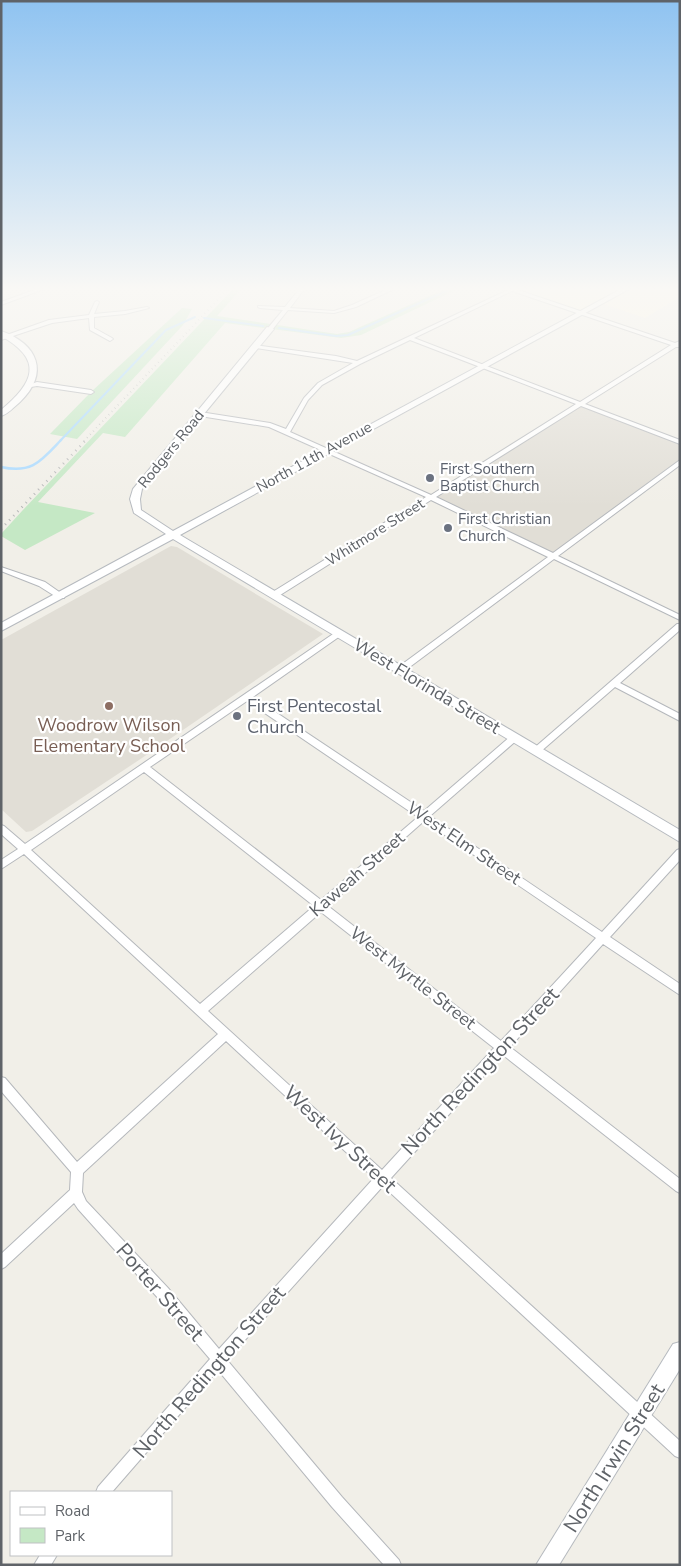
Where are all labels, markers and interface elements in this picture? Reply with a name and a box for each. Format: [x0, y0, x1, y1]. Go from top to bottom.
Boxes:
street label: Rodgers Road [133, 406, 209, 492]
street label: North 11th Avenue [253, 417, 375, 497]
place label: First Southern Baptist Church [440, 459, 540, 496]
marker: First Southern Baptist Church [424, 472, 436, 484]
street label: Whitmore Street [322, 493, 429, 570]
place label: First Christian Church [458, 509, 551, 546]
marker: First Christian Church [442, 522, 454, 534]
street label: West Florinda Street [349, 633, 506, 740]
place label: First Pentecostal Church [247, 694, 382, 739]
marker: Woodrow Wilson Elementary School [103, 700, 115, 712]
marker: First Pentecostal Church [231, 710, 243, 722]
place label: Woodrow Wilson Elementary School [33, 713, 186, 758]
street label: West Elm Street [402, 796, 526, 890]
street label: Kaweah Street [304, 826, 410, 922]
street label: West Myrtle Street [345, 921, 482, 1035]
street label: North Redington Street [395, 981, 566, 1161]
street label: West Ivy Street [277, 1079, 403, 1199]
street label: Porter Street [110, 1237, 211, 1347]
street label: North Redington Street [126, 1279, 292, 1464]
street label: North Irwin Street [557, 1378, 671, 1538]
legend [10, 1491, 172, 1556]
text: Road [55, 1501, 90, 1521]
text: Park [55, 1526, 85, 1546]

